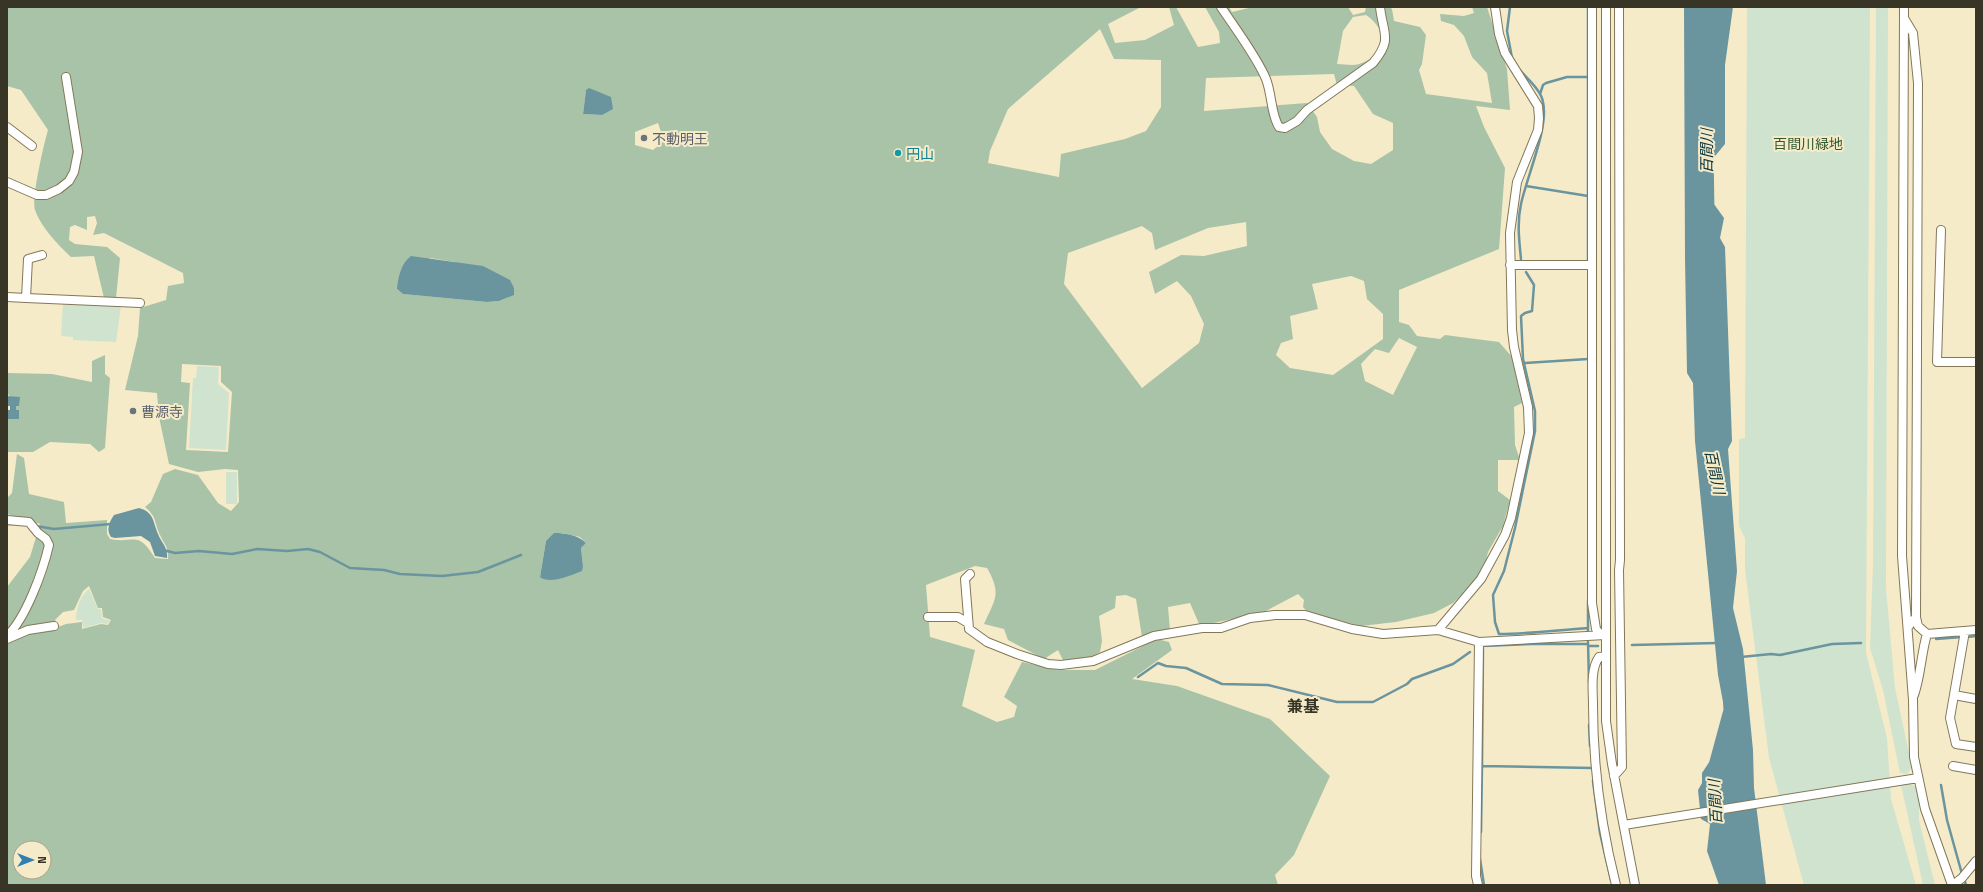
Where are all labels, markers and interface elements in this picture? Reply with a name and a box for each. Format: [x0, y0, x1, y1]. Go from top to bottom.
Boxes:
water label: 百間川 [1695, 127, 1718, 174]
place label: 不動明王 [652, 128, 708, 149]
marker: 不動明王 [639, 133, 649, 143]
park label: 百間川緑地 [1773, 133, 1843, 154]
place label: 円山 [906, 143, 934, 164]
marker: 円山 [893, 148, 903, 158]
place label: 曹源寺 [141, 401, 183, 422]
marker: 曹源寺 [128, 406, 138, 416]
water label: 百間川 [1699, 448, 1731, 498]
district label: 兼基 [1287, 694, 1320, 718]
water label: 百間川 [1702, 777, 1728, 825]
north arrow [12, 840, 52, 880]
text: N [34, 856, 50, 864]

